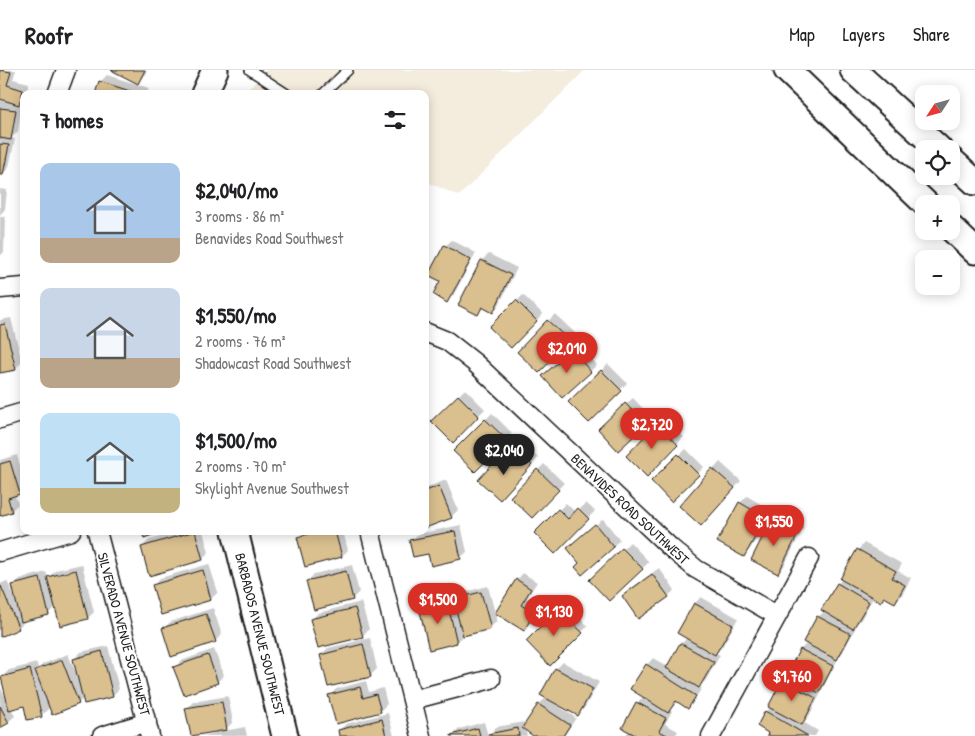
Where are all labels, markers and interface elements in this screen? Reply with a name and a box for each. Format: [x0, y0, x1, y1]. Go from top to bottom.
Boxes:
text: Roofr [25, 19, 73, 51]
text: Map [789, 22, 815, 47]
text: Layers [843, 22, 885, 47]
text: Share [913, 22, 950, 47]
north arrow [915, 85, 960, 130]
map controls [915, 85, 960, 295]
text: 7 homes [40, 106, 103, 135]
icon: filters [381, 106, 409, 134]
button: locate [915, 140, 960, 185]
text: $2,040/mo [195, 176, 278, 205]
icon: home [80, 183, 140, 243]
button: + [915, 195, 960, 240]
text: 3 rooms · 86 m² [195, 205, 284, 227]
text: Benavides Road Southwest [195, 227, 343, 249]
button: − [915, 250, 960, 295]
text: $1,550/mo [195, 301, 276, 330]
icon: home [80, 308, 140, 368]
text: 2 rooms · 76 m² [195, 330, 285, 352]
pin: $2,010 [526, 332, 608, 374]
text: $2,010 [548, 337, 586, 359]
text: Shadowcast Road Southwest [195, 352, 351, 374]
pin: $2,720 [611, 408, 693, 450]
text: $2,720 [631, 413, 673, 435]
text: $1,500/mo [195, 426, 277, 455]
icon: home [80, 433, 140, 493]
pin: $2,040 [463, 434, 545, 476]
text: $2,040 [484, 439, 524, 461]
street label: BENAVIDES ROAD SOUTHWEST [567, 449, 694, 569]
text: 2 rooms · 70 m² [195, 455, 286, 477]
text: Skylight Avenue Southwest [195, 477, 349, 499]
pin: $1,550 [733, 504, 815, 547]
text: $1,550 [755, 510, 793, 532]
street label: SILVERADO AVENUE SOUTHWEST [94, 550, 156, 718]
street label: BARBADOS AVENUE SOUTHWEST [231, 551, 290, 717]
pin: $1,500 [397, 582, 479, 625]
text: $1,500 [419, 588, 457, 610]
pin: $1,130 [513, 594, 595, 637]
text: $1,130 [535, 600, 573, 622]
pin: $1,760 [751, 660, 833, 702]
text: $1,760 [773, 665, 811, 687]

